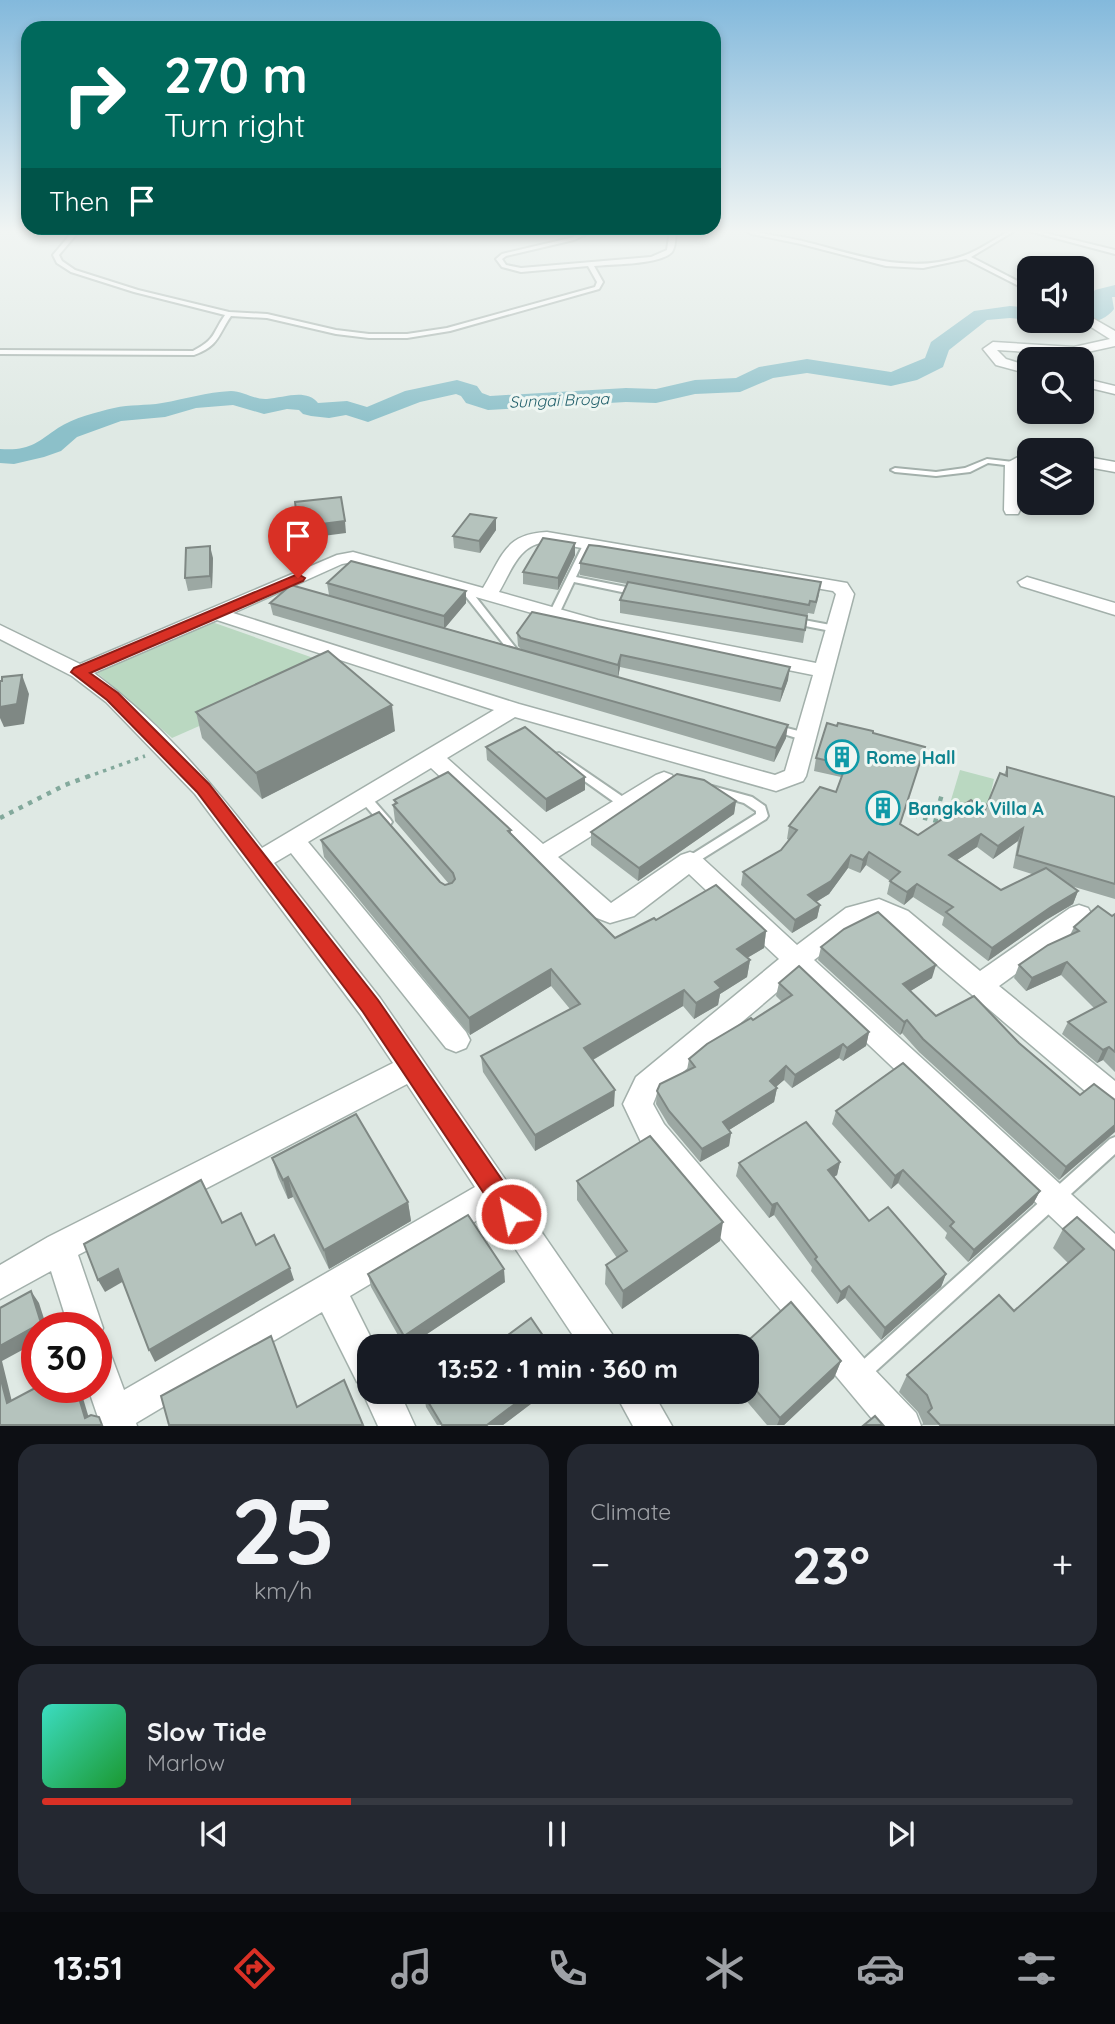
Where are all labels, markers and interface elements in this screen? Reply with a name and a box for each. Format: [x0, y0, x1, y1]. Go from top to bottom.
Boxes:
text: 270 m [164, 44, 308, 105]
icon: right [49, 49, 140, 140]
text: Turn right [164, 105, 305, 145]
icon: arrive [123, 182, 161, 220]
text: Then [49, 185, 109, 218]
map controls [1017, 256, 1094, 515]
button: sound [1017, 256, 1094, 333]
button: search [1017, 347, 1094, 424]
water label: Sungai Broga [509, 388, 611, 412]
button: layers [1017, 438, 1094, 515]
pin [268, 506, 328, 578]
icon: arrive [279, 517, 317, 555]
building icon: Rome Hall [823, 738, 861, 776]
place label: Rome Hall [866, 746, 956, 769]
building icon: Bangkok Villa A [864, 789, 902, 827]
place label: Bangkok Villa A [908, 797, 1044, 820]
position arrow [474, 1177, 548, 1251]
speed limit sign: 30 [21, 1312, 112, 1403]
text: 13:52 · 1 min · 360 m [438, 1352, 678, 1385]
text: 25 [231, 1473, 335, 1587]
text: Climate [591, 1497, 671, 1526]
text: 23° [792, 1532, 870, 1597]
text: − [591, 1540, 610, 1588]
text: + [1052, 1540, 1073, 1588]
text: km/h [254, 1576, 312, 1605]
text: Slow Tide [147, 1715, 267, 1748]
text: Marlow [147, 1748, 225, 1777]
icon: previous [195, 1815, 233, 1853]
icon: pause [538, 1815, 576, 1853]
icon: next [882, 1815, 920, 1853]
icon: directions [230, 1944, 279, 1993]
icon: music [387, 1944, 436, 1993]
icon: phone [543, 1944, 592, 1993]
icon: climate [700, 1944, 749, 1993]
icon: car [856, 1944, 905, 1993]
icon: filters [1012, 1944, 1061, 1993]
text: 13:51 [54, 1948, 123, 1988]

